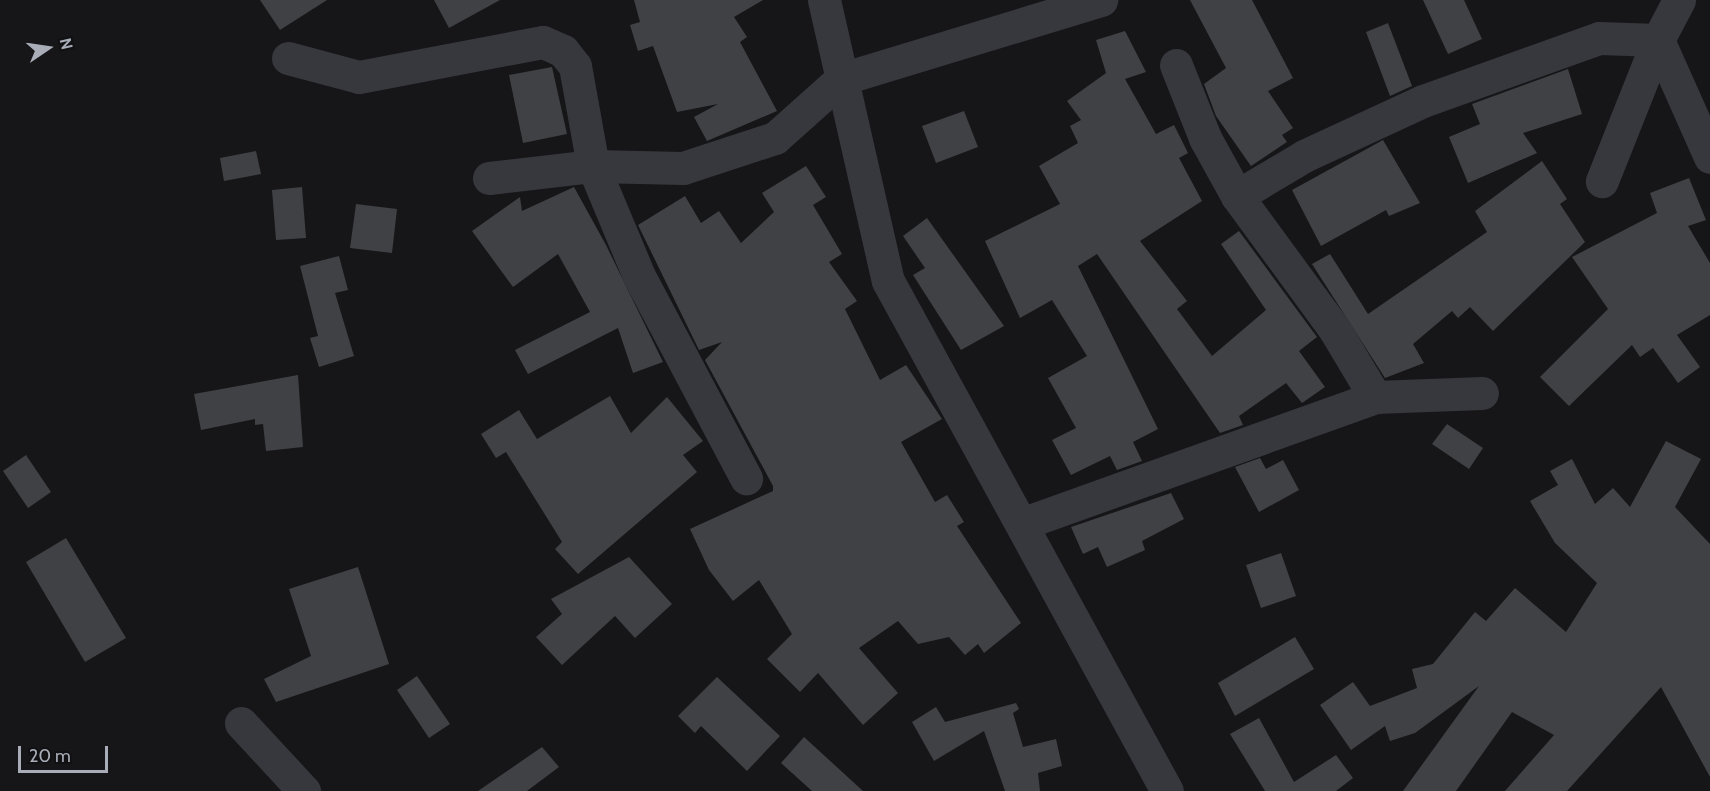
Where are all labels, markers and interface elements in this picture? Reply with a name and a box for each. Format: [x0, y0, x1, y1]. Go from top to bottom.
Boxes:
north arrow [18, 18, 78, 78]
text: N [55, 36, 77, 51]
scale bar [21, 734, 111, 772]
text: 20 m [29, 745, 71, 767]

